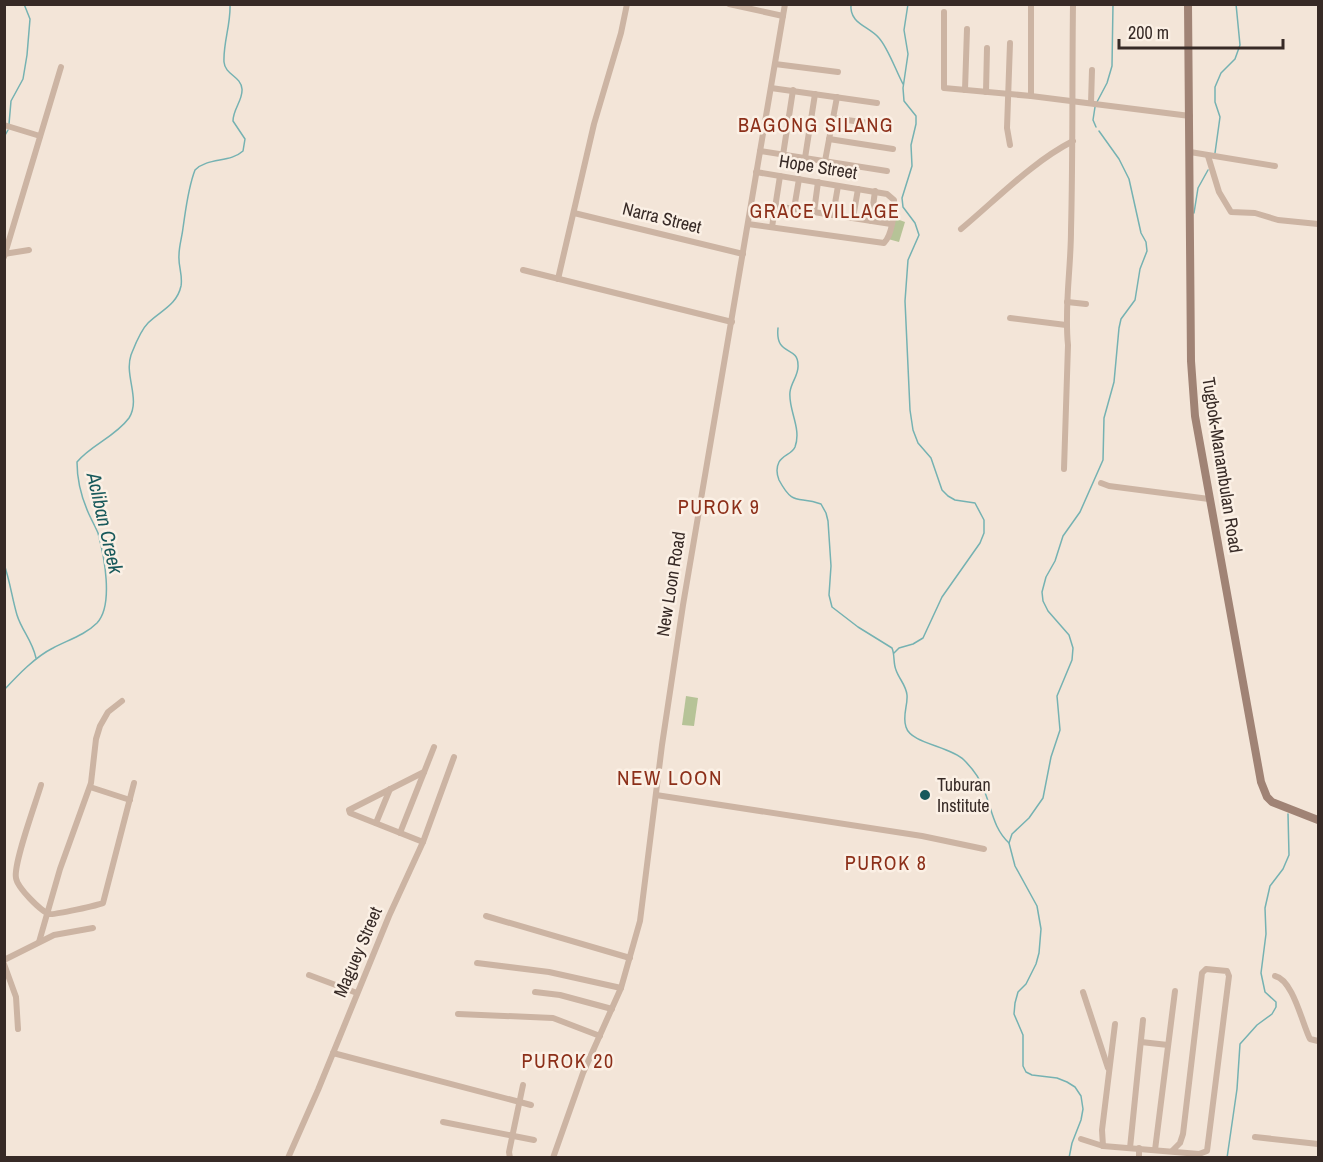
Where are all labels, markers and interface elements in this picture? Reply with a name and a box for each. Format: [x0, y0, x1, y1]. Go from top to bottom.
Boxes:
scale bar [1119, 12, 1282, 50]
text: 200 m [1128, 20, 1169, 45]
district label: BAGONG SILANG [738, 111, 894, 138]
street label: Hope Street [777, 148, 859, 185]
street label: Narra Street [620, 196, 704, 239]
district label: GRACE VILLAGE [750, 197, 900, 224]
street label: Tugbok-Manambulan Road [1196, 375, 1249, 555]
water label: Acliban Creek [81, 469, 130, 577]
district label: PUROK 9 [678, 493, 760, 520]
street label: New Loon Road [650, 530, 691, 638]
district label: NEW LOON [617, 763, 723, 792]
place label: Tuburan Institute [937, 772, 991, 818]
marker: Tuburan Institute [918, 788, 932, 802]
district label: PUROK 8 [845, 849, 927, 876]
street label: Maguey Street [327, 903, 388, 1001]
district label: PUROK 20 [521, 1047, 615, 1074]

